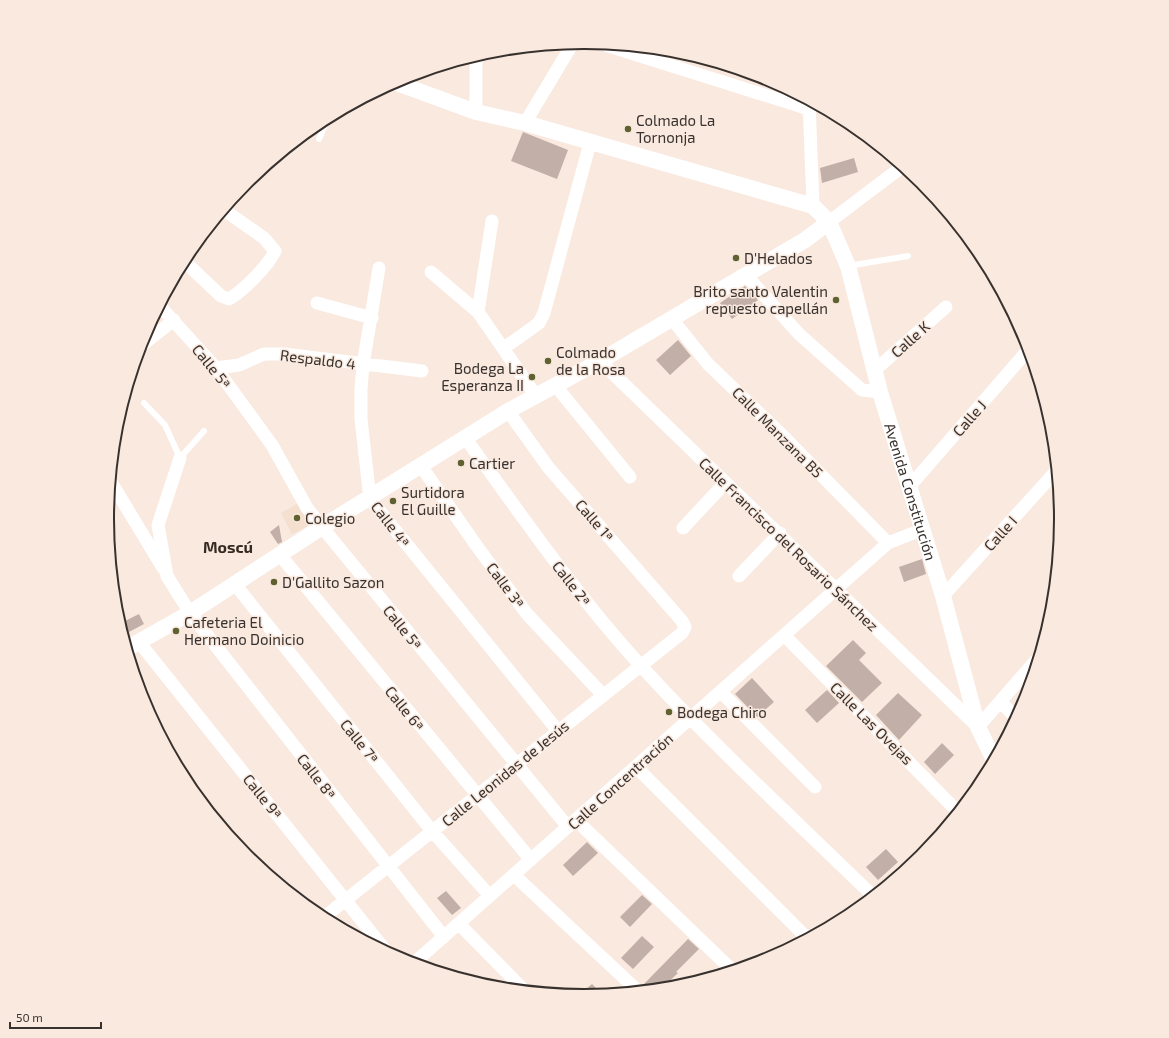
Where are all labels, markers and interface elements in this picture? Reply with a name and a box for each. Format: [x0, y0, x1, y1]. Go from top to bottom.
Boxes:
place label: Colmado La Tornonja [636, 111, 715, 147]
marker: Colmado La Tornonja [623, 124, 633, 134]
place label: D'Helados [744, 249, 813, 267]
marker: D'Helados [731, 253, 741, 263]
place label: Brito santo Valentin repuesto capellán [693, 282, 828, 317]
marker: Brito santo Valentin repuesto capellán [831, 295, 841, 305]
street label: Calle K [887, 317, 933, 361]
street label: Calle 5ª [189, 340, 235, 392]
place label: Colmado de la Rosa [556, 343, 626, 378]
street label: Respaldo 4 [279, 345, 357, 373]
marker: Colmado de la Rosa [543, 356, 553, 366]
place label: Bodega La Esperanza II [441, 359, 524, 394]
marker: Bodega La Esperanza II [527, 372, 537, 382]
street label: Calle Manzana B5 [729, 383, 827, 481]
street label: Calle J [948, 396, 990, 440]
street label: Avenida Constitución [881, 421, 940, 563]
street label: Calle Francisco del Rosario Sánchez [696, 453, 882, 635]
place label: Cartier [469, 454, 515, 472]
marker: Cartier [456, 458, 466, 468]
place label: Surtidora El Guille [401, 483, 465, 518]
street label: Calle 1ª [572, 495, 618, 545]
marker: Surtidora El Guille [388, 496, 398, 506]
street label: Calle 4ª [368, 498, 414, 550]
place label: Colegio [305, 509, 355, 527]
street label: Calle I [980, 512, 1020, 554]
marker: Colegio [292, 513, 302, 523]
district label: Moscú [203, 537, 253, 556]
street label: Calle 2ª [549, 557, 595, 609]
street label: Calle 3ª [483, 559, 529, 611]
place label: D'Gallito Sazon [282, 573, 384, 591]
marker: D'Gallito Sazon [269, 577, 279, 587]
street label: Calle 5ª [380, 601, 426, 653]
place label: Cafeteria El Hermano Doinicio [184, 613, 304, 648]
marker: Cafeteria El Hermano Doinicio [171, 626, 181, 636]
street label: Calle Las Ovejas [826, 678, 917, 769]
street label: Calle 6ª [382, 682, 428, 734]
place label: Bodega Chiro [677, 703, 767, 721]
marker: Bodega Chiro [664, 707, 674, 717]
street label: Calle 7ª [337, 715, 383, 767]
street label: Calle Leonidas de Jesús [438, 716, 572, 830]
street label: Calle Concentración [564, 729, 676, 833]
street label: Calle 8ª [294, 750, 340, 802]
street label: Calle 9ª [240, 770, 286, 822]
scale bar [10, 1004, 101, 1030]
text: 50 m [16, 1010, 43, 1024]

